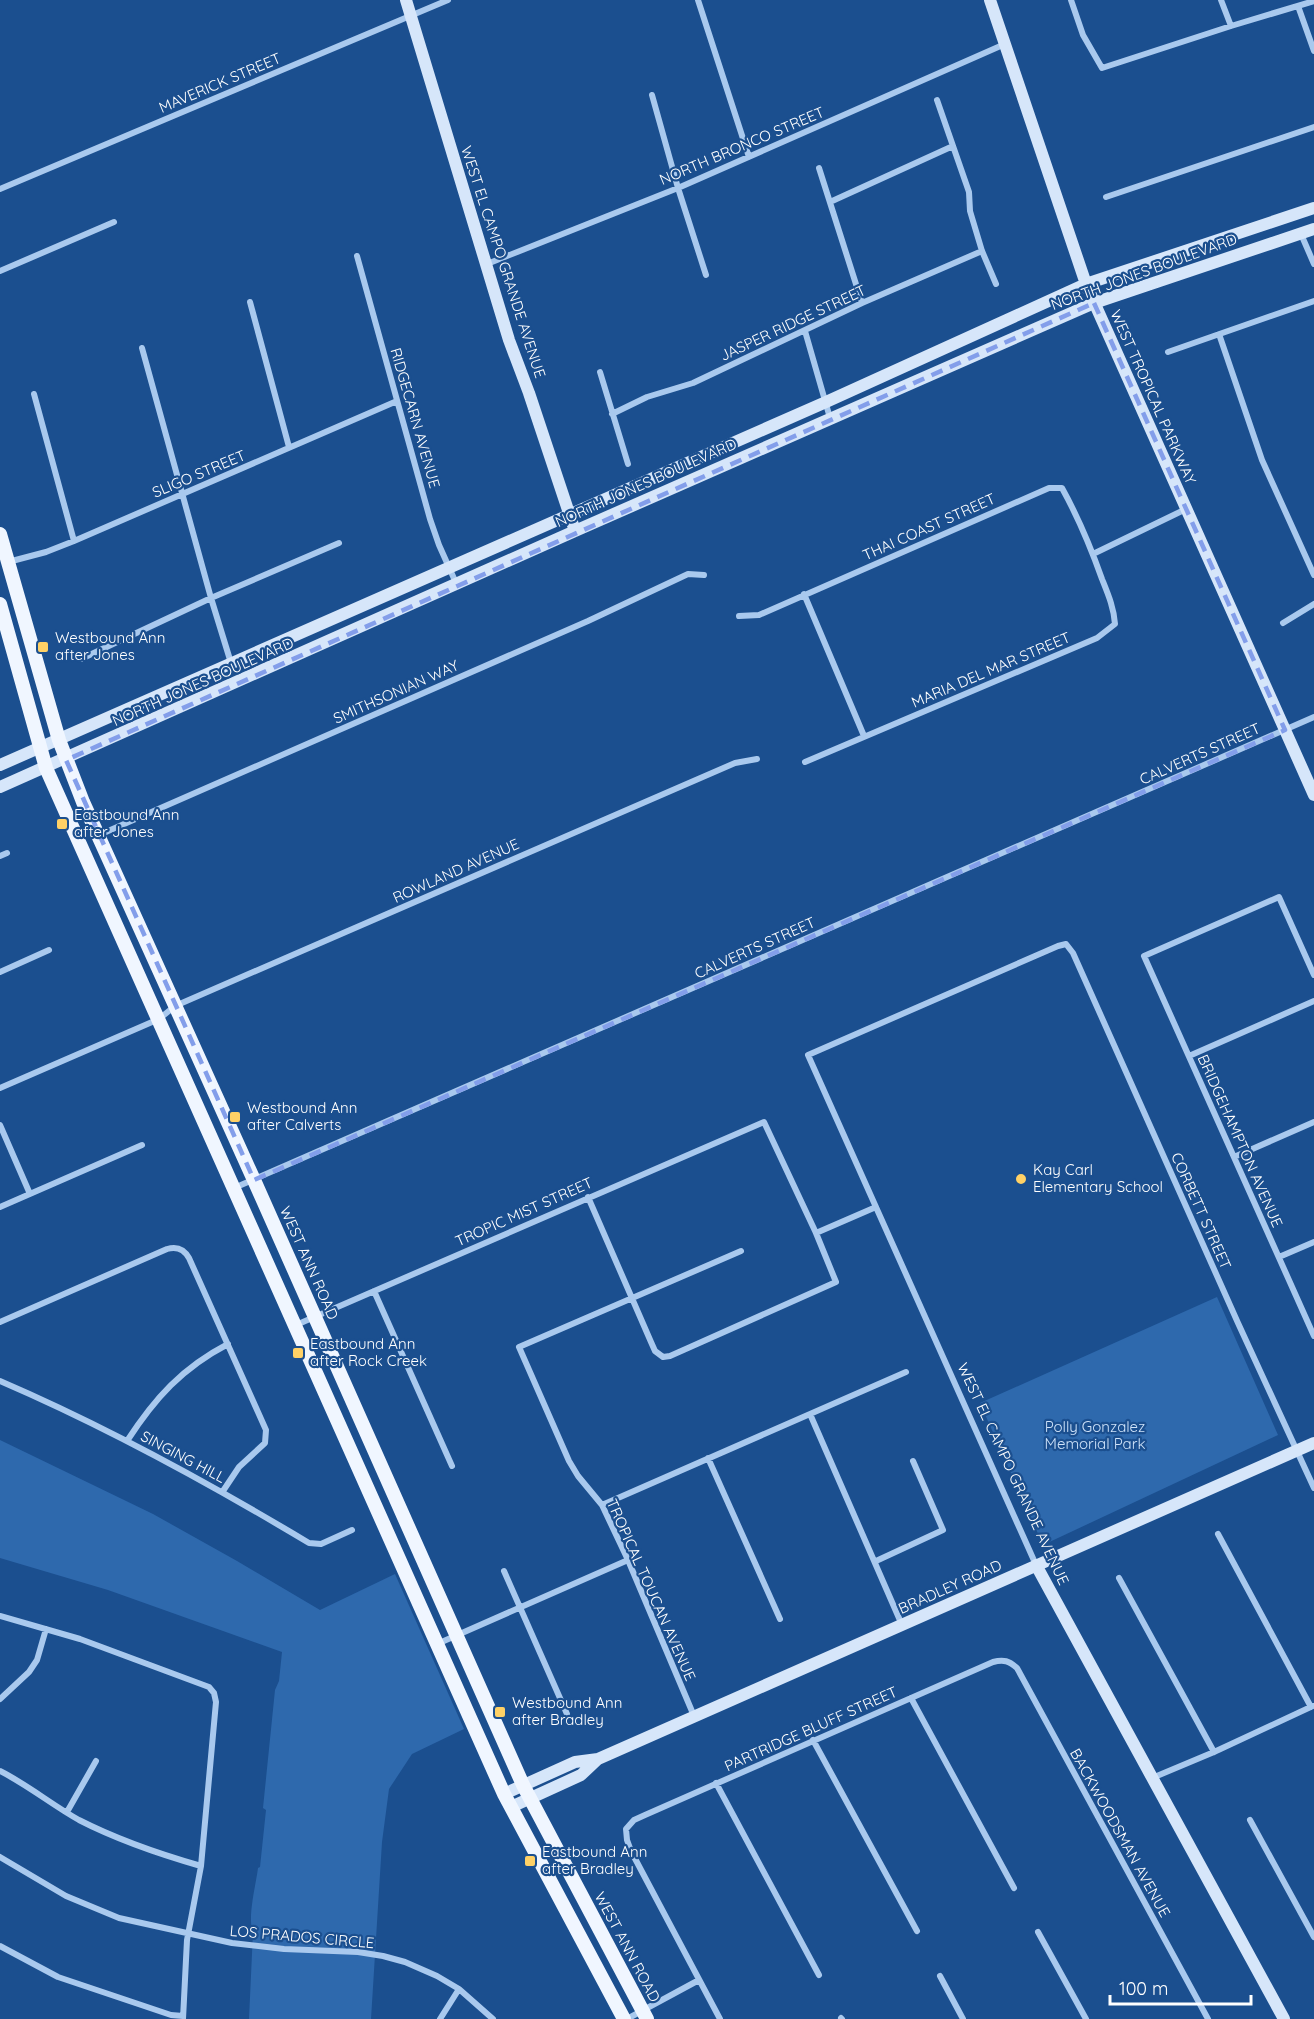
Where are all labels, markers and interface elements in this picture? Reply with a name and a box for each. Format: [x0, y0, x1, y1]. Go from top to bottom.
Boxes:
street label: MAVERICK STREET [156, 48, 284, 117]
street label: NORTH BRONCO STREET [656, 102, 827, 189]
street label: WEST EL CAMPO GRANDE AVENUE [457, 143, 550, 380]
street label: NORTH JONES BOULEVARD [1048, 229, 1240, 314]
street label: JASPER RIDGE STREET [717, 280, 869, 365]
street label: WEST TROPICAL PARKWAY [1106, 307, 1201, 488]
street label: RIDGECARN AVENUE [386, 346, 445, 490]
street label: NORTH JONES BOULEVARD [552, 434, 740, 531]
street label: SLIGO STREET [149, 445, 248, 502]
street label: THAI COAST STREET [859, 489, 998, 564]
street label: MARIA DEL MAR STREET [908, 627, 1073, 712]
place label: Westbound Ann after Jones [55, 628, 165, 664]
street label: NORTH JONES BOULEVARD [109, 633, 297, 730]
marker: Westbound Ann after Jones [36, 640, 50, 654]
street label: SMITHSONIAN WAY [330, 655, 462, 728]
street label: CALVERTS STREET [1136, 718, 1263, 789]
place label: Eastbound Ann after Jones [74, 805, 179, 841]
marker: Eastbound Ann after Jones [55, 817, 69, 831]
street label: ROWLAND AVENUE [390, 834, 522, 907]
street label: CALVERTS STREET [691, 912, 818, 983]
street label: BRIDGEHAMPTON AVENUE [1194, 1051, 1287, 1230]
place label: Westbound Ann after Calverts [247, 1098, 357, 1134]
marker: Westbound Ann after Calverts [228, 1110, 242, 1124]
street label: CORBETT STREET [1167, 1149, 1236, 1272]
place label: Kay Carl Elementary School [1033, 1160, 1163, 1196]
marker: Kay Carl Elementary School [1014, 1172, 1028, 1186]
street label: TROPIC MIST STREET [452, 1173, 595, 1250]
street label: WEST ANN ROAD [276, 1203, 343, 1323]
place label: Eastbound Ann after Rock Creek [310, 1334, 427, 1370]
marker: Eastbound Ann after Rock Creek [291, 1346, 305, 1360]
street label: WEST EL CAMPO GRANDE AVENUE [953, 1360, 1073, 1588]
park label: Polly Gonzalez Memorial Park [1045, 1417, 1146, 1453]
street label: SINGING HILL [138, 1426, 229, 1487]
street label: TROPICAL TOUCAN AVENUE [603, 1496, 700, 1684]
street label: BRADLEY ROAD [895, 1555, 1005, 1618]
street label: PARTRIDGE BLUFF STREET [721, 1682, 900, 1775]
place label: Westbound Ann after Bradley [512, 1693, 622, 1729]
marker: Westbound Ann after Bradley [493, 1705, 507, 1719]
street label: BACKWOODSMAN AVENUE [1066, 1745, 1175, 1920]
place label: Eastbound Ann after Bradley [542, 1842, 647, 1878]
marker: Eastbound Ann after Bradley [523, 1854, 537, 1868]
street label: WEST ANN ROAD [590, 1888, 665, 2005]
street label: LOS PRADOS CIRCLE [229, 1921, 375, 1952]
scale bar [1110, 1968, 1251, 2006]
text: 100 m [1119, 1977, 1168, 2000]

